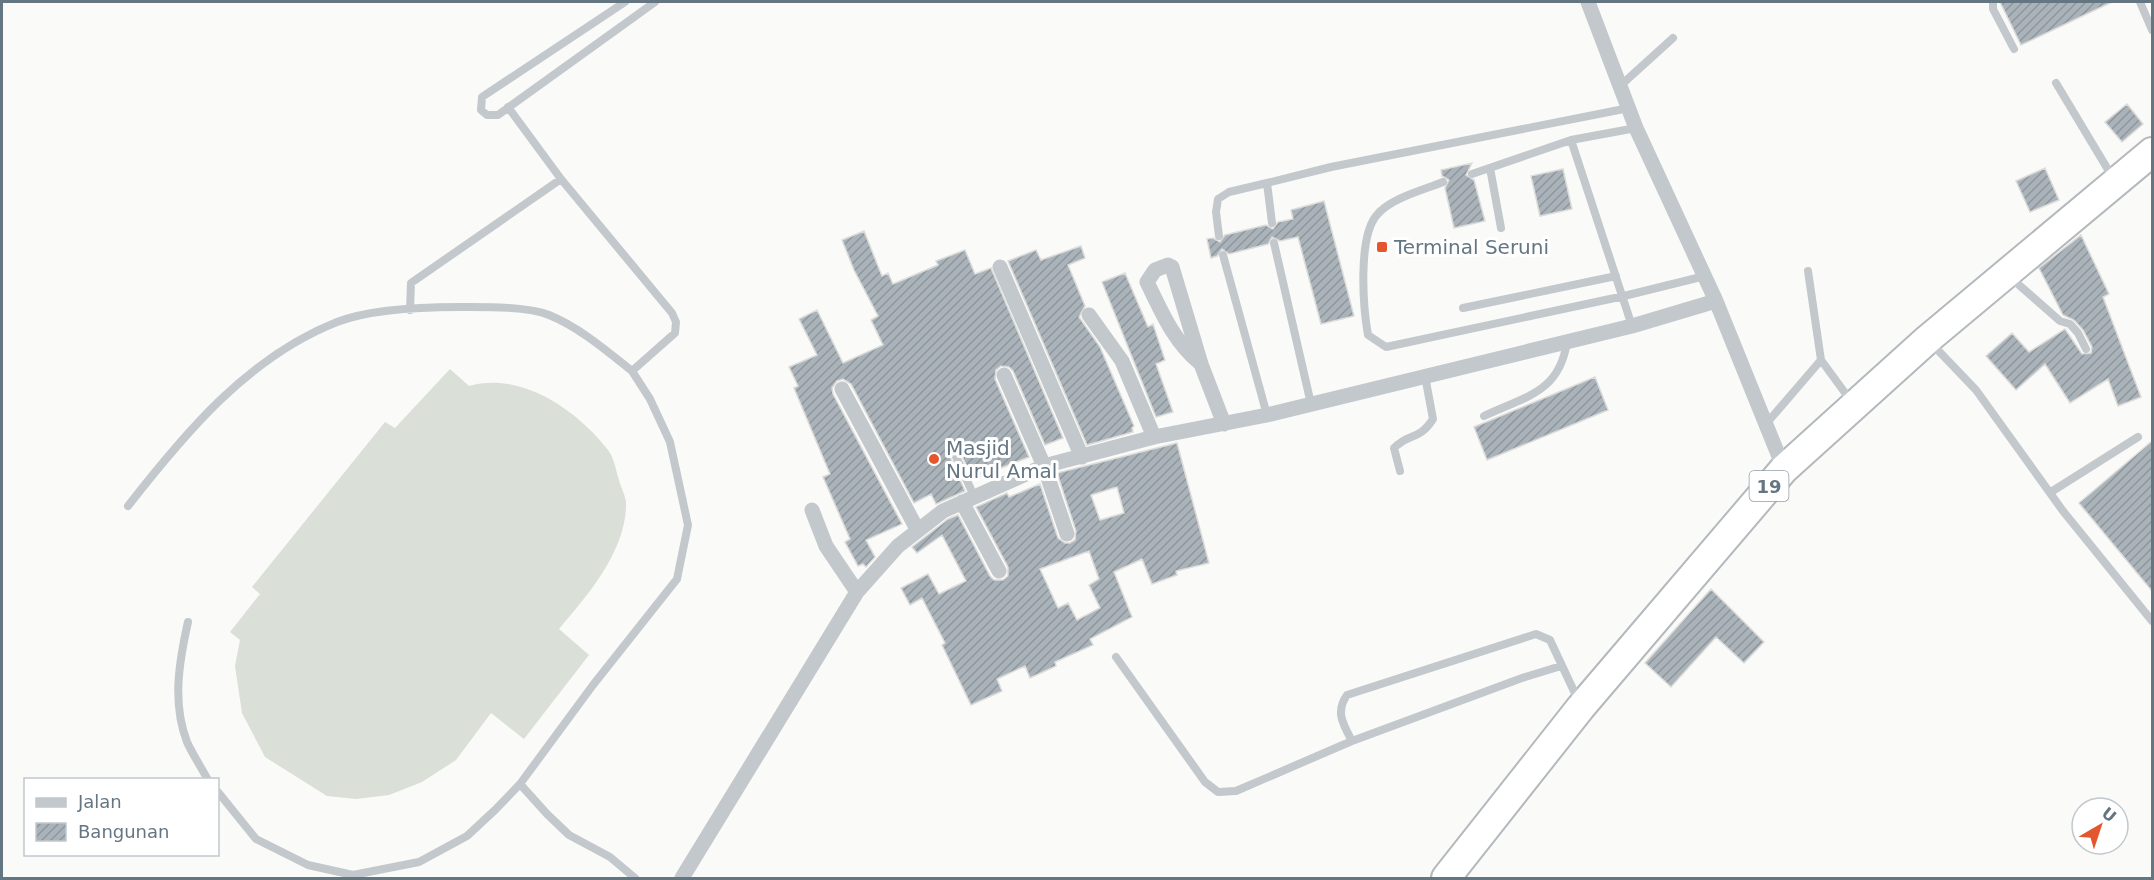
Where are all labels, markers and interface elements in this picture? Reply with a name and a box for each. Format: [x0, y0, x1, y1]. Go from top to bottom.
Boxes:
place label: Terminal Seruni [1393, 235, 1549, 259]
marker: Terminal Seruni [1375, 240, 1389, 254]
place label: Masjid Nurul Amal [946, 436, 1057, 483]
marker: Masjid Nurul Amal [927, 452, 941, 466]
road number: 19 [1750, 471, 1788, 501]
legend [24, 778, 219, 856]
text: Jalan [77, 791, 122, 812]
north arrow [2070, 796, 2130, 856]
text: U [2098, 803, 2120, 826]
text: Bangunan [78, 821, 169, 842]

